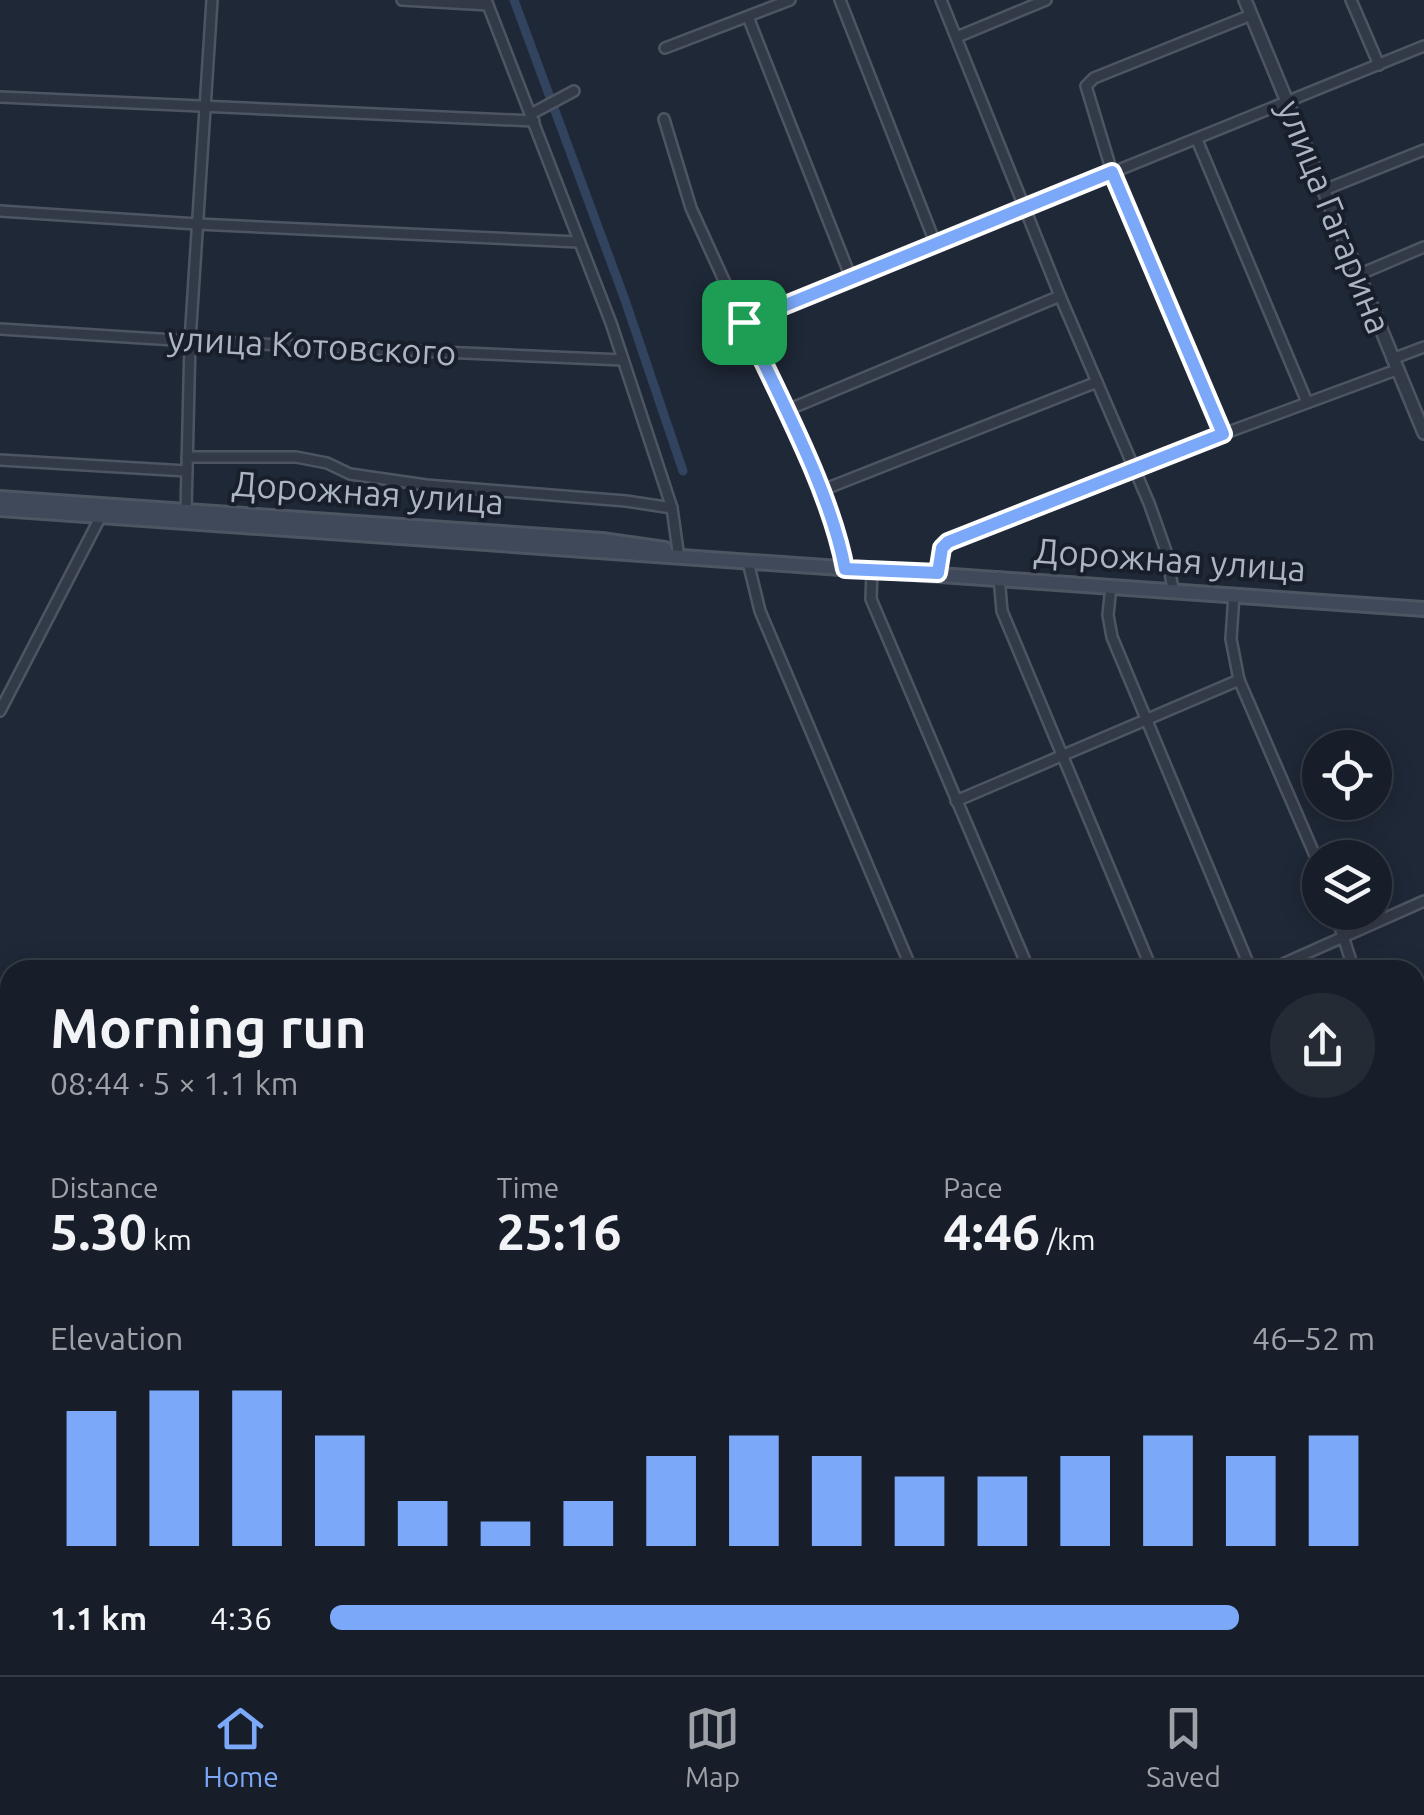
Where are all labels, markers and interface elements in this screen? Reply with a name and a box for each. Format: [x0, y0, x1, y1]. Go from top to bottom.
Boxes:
street label: улица Гагарина [1270, 94, 1400, 339]
pin [702, 280, 787, 365]
icon: arrive [717, 295, 772, 350]
street label: улица Котовского [167, 317, 457, 373]
street label: Дорожная улица [231, 463, 505, 521]
street label: Дорожная улица [1033, 530, 1307, 588]
map controls [1302, 730, 1392, 930]
button: locate [1302, 730, 1392, 820]
button: layers [1302, 840, 1392, 930]
button: share [1270, 993, 1375, 1098]
text: Morning run [50, 997, 367, 1058]
text: 08:44 · 5 × 1.1 km [50, 1065, 298, 1101]
text: Distance [50, 1172, 158, 1203]
text: Time [497, 1172, 559, 1203]
text: Pace [943, 1172, 1003, 1203]
text: 5.30 [50, 1203, 147, 1259]
text: 25:16 [497, 1203, 622, 1259]
text: 4:46 [943, 1203, 1040, 1259]
text: km [147, 1224, 192, 1255]
text: /km [1040, 1224, 1095, 1255]
text: Elevation [50, 1320, 183, 1356]
text: 46–52 m [1252, 1320, 1375, 1356]
text: 1.1 km [50, 1600, 147, 1636]
text: 4:36 [210, 1600, 272, 1636]
tab: Home [203, 1701, 279, 1792]
tab: Map [685, 1701, 740, 1792]
tab: Saved [1146, 1701, 1221, 1792]

